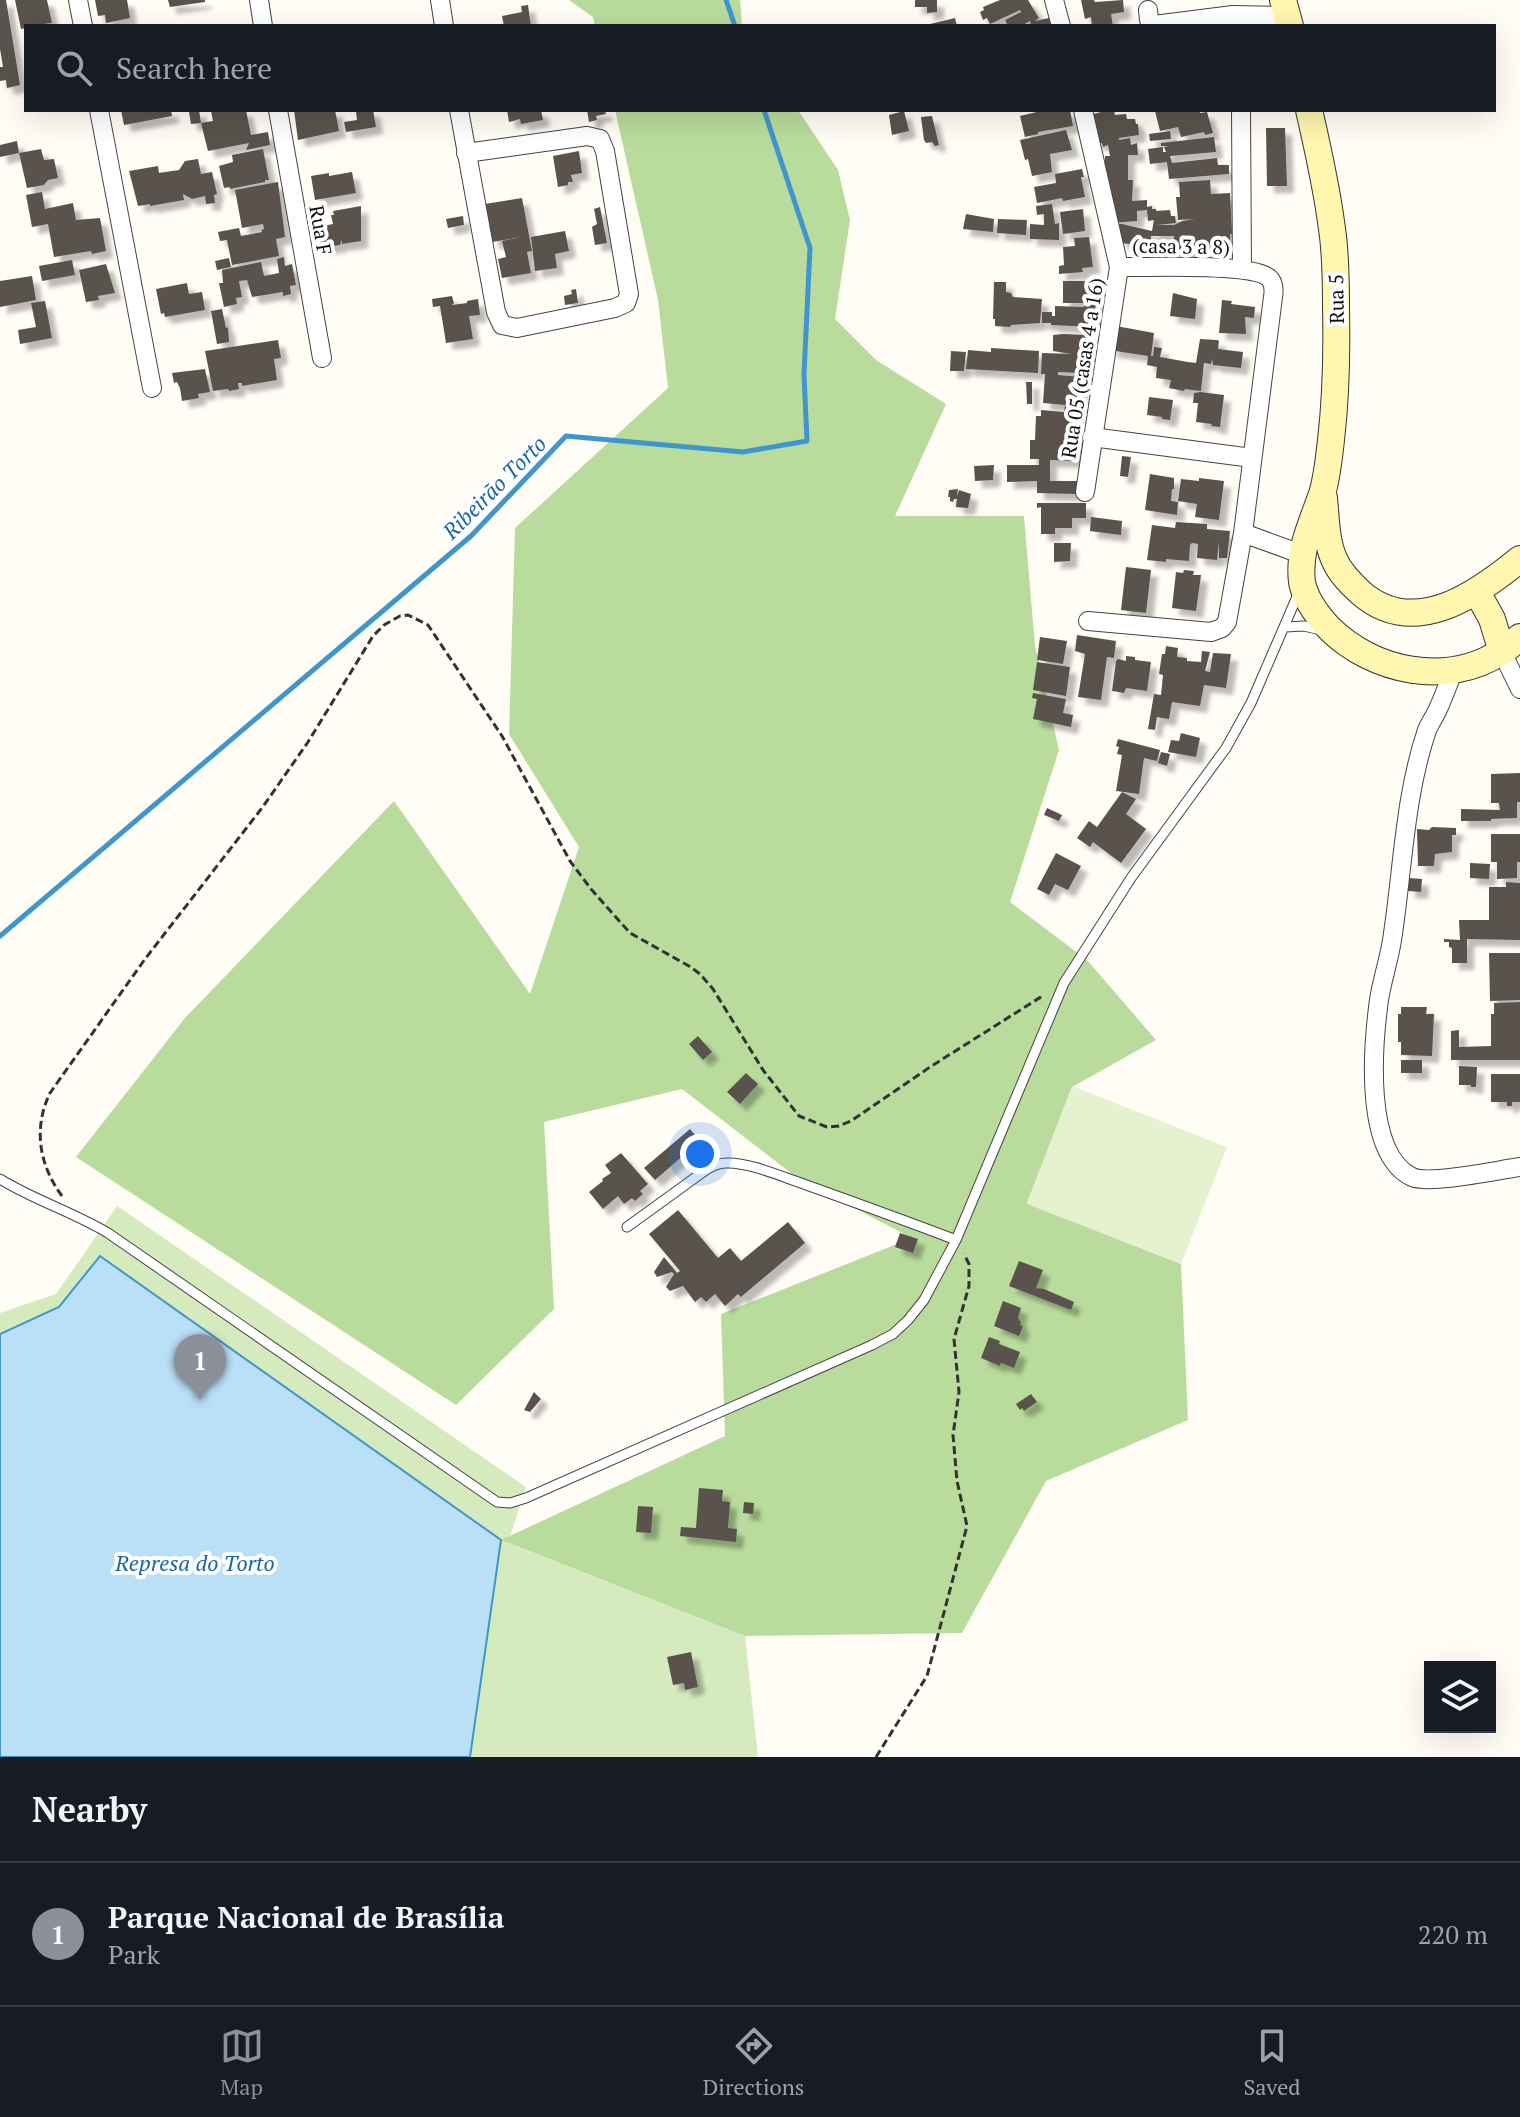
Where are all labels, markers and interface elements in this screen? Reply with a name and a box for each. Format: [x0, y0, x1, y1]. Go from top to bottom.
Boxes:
search box [24, 24, 1496, 112]
icon: search [52, 46, 96, 90]
text: Search here [116, 48, 272, 88]
street label: Rua F [303, 203, 339, 257]
street label: (casa 3 a 8) [1132, 232, 1230, 260]
street label: Rua 5 [1322, 274, 1350, 324]
street label: Rua 05 (casas 4 a 16) [1054, 276, 1110, 460]
water label: Ribeirão Torto [435, 429, 552, 546]
your location [680, 1134, 720, 1174]
pin: 1 [174, 1334, 226, 1400]
water label: Represa do Torto [114, 1548, 275, 1577]
map controls [1424, 1661, 1496, 1733]
button: layers [1424, 1661, 1496, 1733]
text: Nearby [32, 1787, 147, 1832]
text: Parque Nacional de Brasília [108, 1897, 504, 1937]
text: 1 [51, 1917, 65, 1951]
text: 220 m [1418, 1917, 1488, 1951]
text: Park [108, 1937, 160, 1971]
tab: Map [220, 2024, 264, 2101]
tab: Directions [703, 2024, 804, 2101]
tab: Saved [1243, 2024, 1300, 2101]

